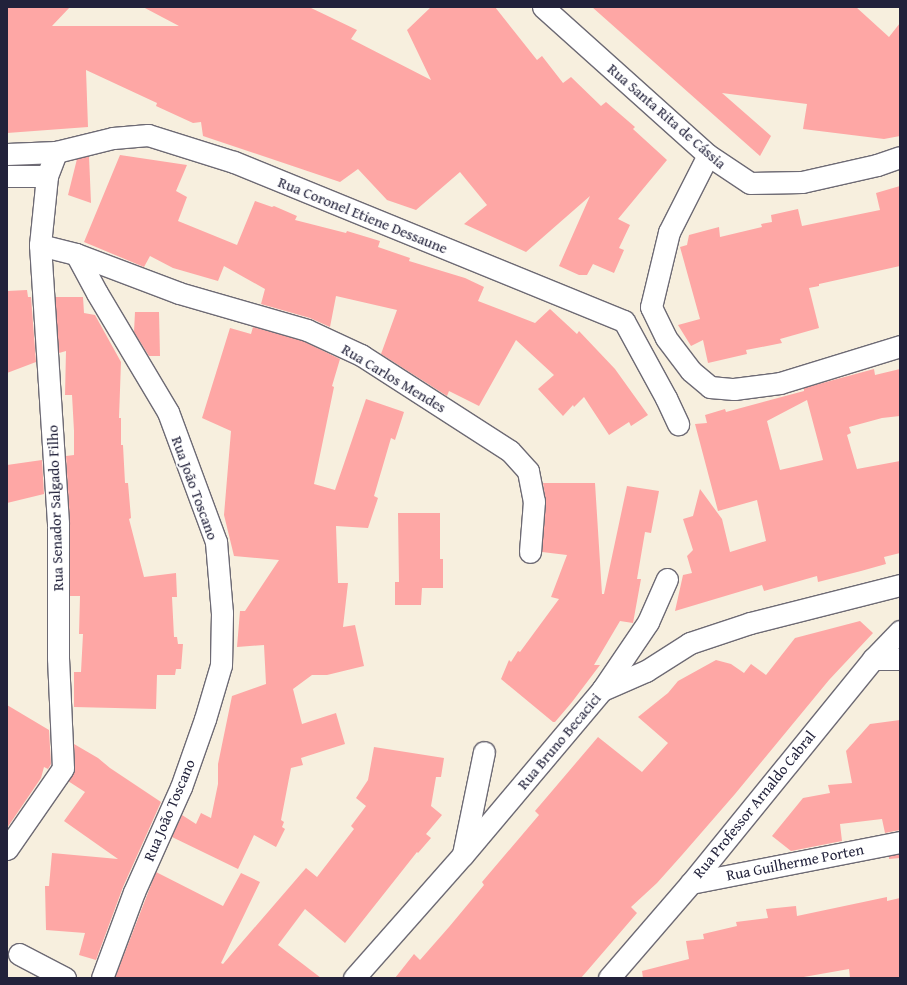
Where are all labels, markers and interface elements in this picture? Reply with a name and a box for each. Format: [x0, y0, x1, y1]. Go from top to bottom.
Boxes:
street label: Rua Santa Rita de Cássia [604, 60, 730, 172]
street label: Rua Coronel Etiene Dessaune [276, 173, 450, 257]
street label: Rua Carlos Mendes [339, 340, 449, 416]
street label: Rua Senador Salgado Filho [43, 425, 67, 591]
street label: Rua João Toscano [168, 434, 222, 542]
street label: Rua Bruno Becacici [513, 689, 605, 793]
street label: Rua Professor Arnaldo Cabral [689, 727, 819, 881]
street label: Rua João Toscano [139, 756, 199, 864]
street label: Rua Guilherme Porten [725, 840, 865, 884]

